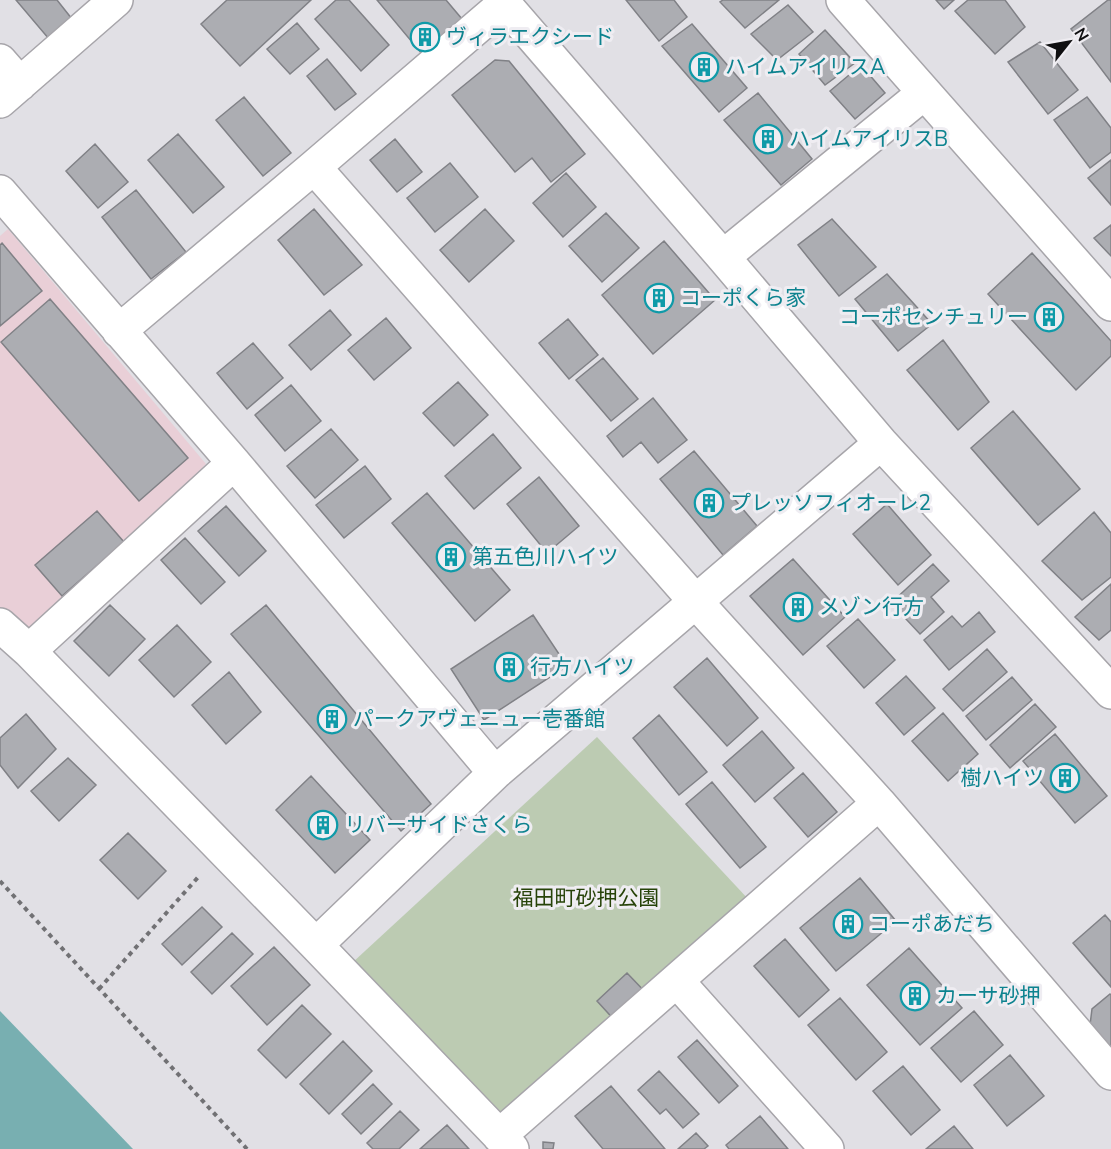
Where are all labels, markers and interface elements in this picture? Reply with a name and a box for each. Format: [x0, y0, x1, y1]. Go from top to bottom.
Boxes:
north arrow [1039, 12, 1099, 72]
building icon: ヴィラエクシード [409, 21, 441, 53]
place label: ヴィラエクシード [446, 23, 614, 51]
text: N [1068, 24, 1094, 46]
building icon: ハイムアイリスA [688, 51, 720, 83]
place label: ハイムアイリスA [725, 53, 885, 81]
building icon: ハイムアイリスB [752, 123, 784, 155]
place label: ハイムアイリスB [789, 125, 948, 153]
building icon: コーポくら家 [643, 282, 675, 314]
place label: コーポくら家 [680, 284, 806, 312]
building icon: コーポセンチュリー [1033, 301, 1065, 333]
place label: コーポセンチュリー [839, 303, 1028, 331]
building icon: プレッソフィオーレ2 [693, 487, 725, 519]
place label: プレッソフィオーレ2 [730, 489, 931, 517]
building icon: 第五色川ハイツ [435, 541, 467, 573]
place label: 第五色川ハイツ [472, 543, 619, 571]
building icon: メゾン行方 [782, 591, 814, 623]
place label: メゾン行方 [819, 593, 924, 621]
building icon: 行方ハイツ [493, 651, 525, 683]
place label: 行方ハイツ [530, 653, 635, 681]
building icon: パークアヴェニュー壱番館 [316, 703, 348, 735]
place label: パークアヴェニュー壱番館 [353, 705, 605, 733]
building icon: 樹ハイツ [1049, 762, 1081, 794]
place label: 樹ハイツ [960, 764, 1044, 792]
building icon: リバーサイドさくら [307, 809, 339, 841]
place label: リバーサイドさくら [344, 811, 533, 839]
park label: 福田町砂押公園 [513, 884, 660, 912]
building icon: コーポあだち [832, 908, 864, 940]
place label: コーポあだち [869, 910, 995, 938]
building icon: カーサ砂押 [899, 980, 931, 1012]
place label: カーサ砂押 [936, 982, 1041, 1010]

